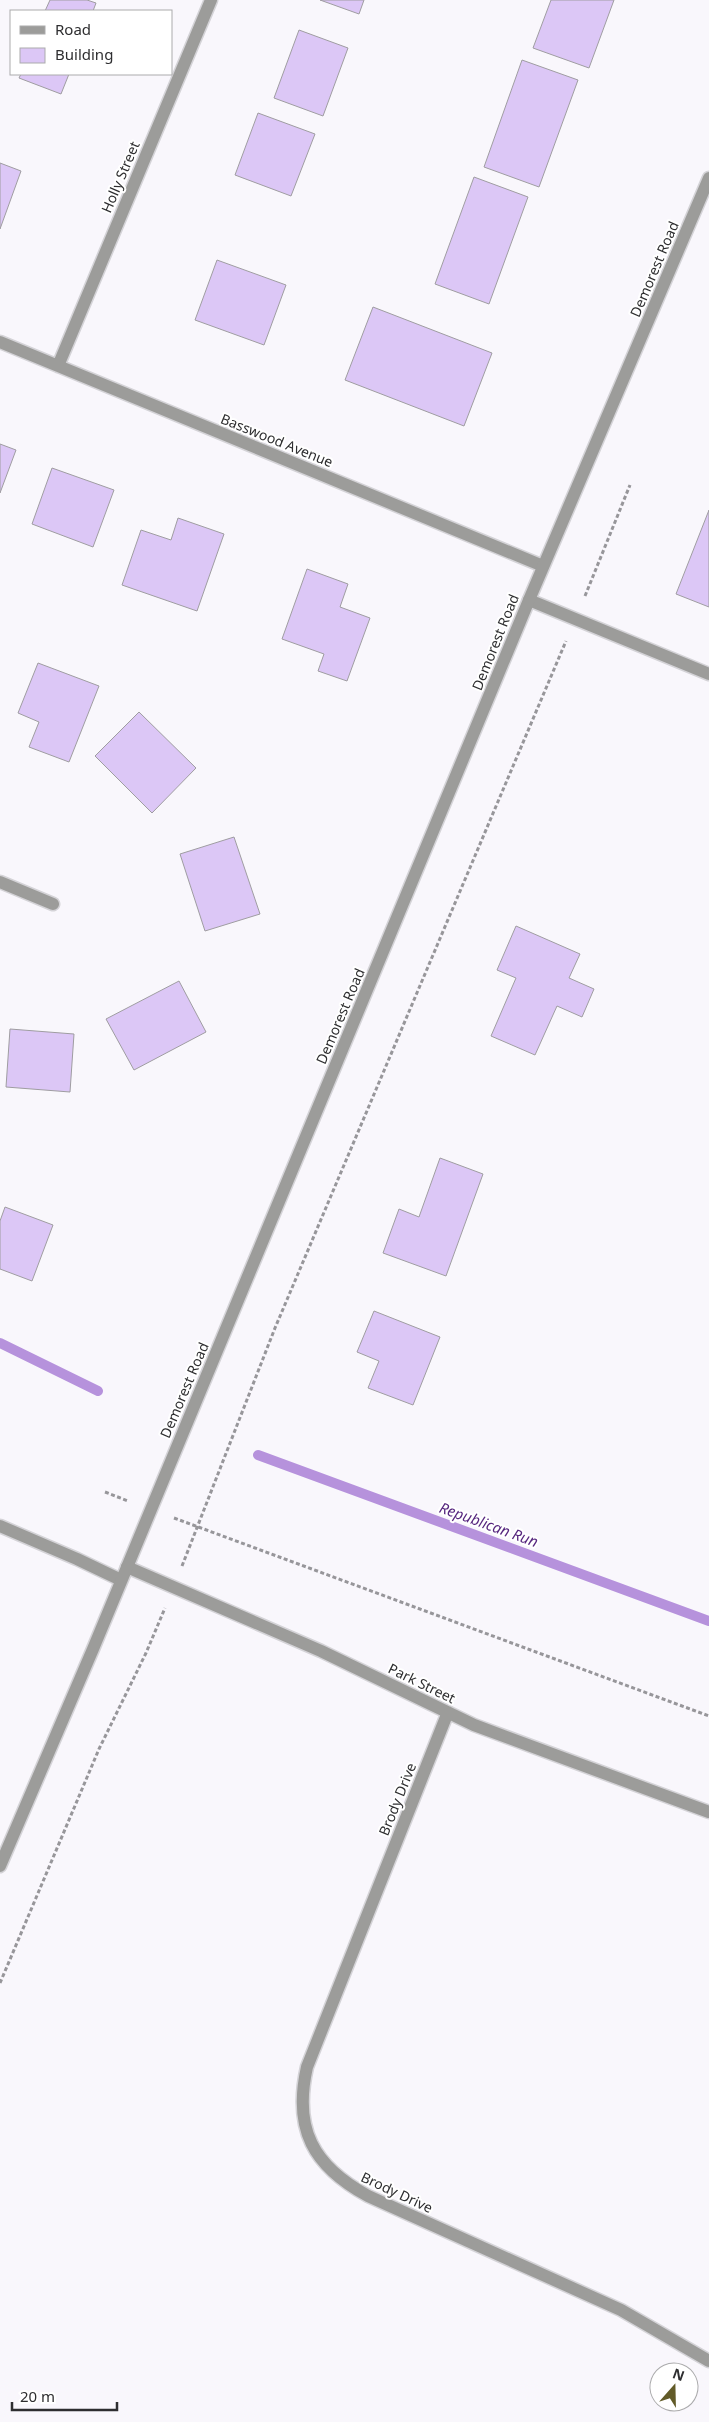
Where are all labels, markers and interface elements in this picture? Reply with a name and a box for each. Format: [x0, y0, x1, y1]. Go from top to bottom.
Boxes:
legend [10, 10, 172, 75]
text: Road [55, 19, 91, 39]
text: Building [55, 44, 113, 64]
street label: Holly Street [96, 138, 144, 216]
street label: Demorest Road [625, 218, 683, 320]
street label: Basswood Avenue [218, 409, 336, 471]
street label: Demorest Road [467, 591, 523, 693]
street label: Demorest Road [311, 965, 369, 1067]
street label: Demorest Road [155, 1339, 213, 1441]
water label: Republican Run [437, 1497, 541, 1551]
street label: Park Street [385, 1659, 459, 1707]
street label: Brody Drive [374, 1760, 420, 1838]
street label: Brody Drive [358, 2167, 436, 2217]
north arrow [649, 2362, 699, 2412]
text: N [670, 2363, 687, 2385]
scale bar [12, 2380, 118, 2412]
text: 20 m [20, 2386, 55, 2406]

